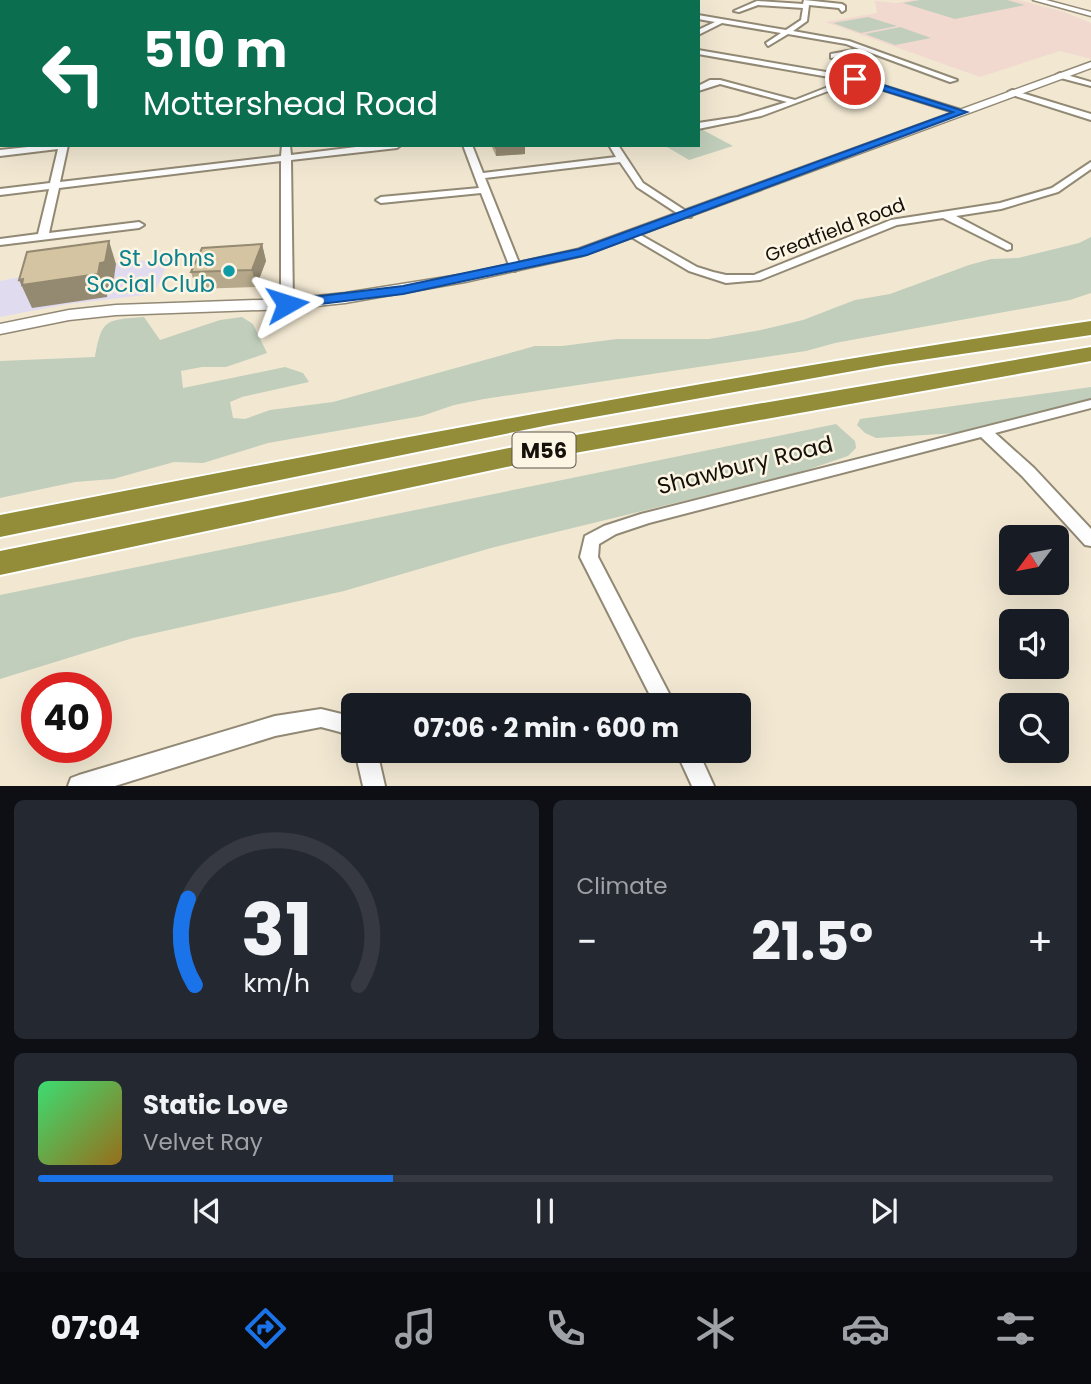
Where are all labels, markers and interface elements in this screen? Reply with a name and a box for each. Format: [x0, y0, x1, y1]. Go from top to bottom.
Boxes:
text: 510 m [143, 16, 288, 84]
icon: left [28, 28, 119, 119]
pin [825, 49, 885, 109]
icon: arrive [836, 60, 874, 98]
text: Mottershead Road [143, 81, 438, 126]
street label: Greatfield Road [761, 191, 909, 269]
place label: St Johns Social Club [86, 242, 215, 300]
marker: St Johns Social Club [221, 263, 237, 279]
position arrow [250, 267, 324, 341]
street label: Shawbury Road [654, 428, 836, 502]
road number: M56 [512, 433, 576, 468]
north arrow [999, 525, 1069, 595]
map controls [999, 525, 1069, 763]
button: sound [999, 609, 1069, 679]
speed limit sign: 40 [21, 672, 112, 763]
button: search [999, 693, 1069, 763]
text: 07:06 · 2 min · 600 m [413, 710, 679, 746]
text: Climate [577, 870, 667, 902]
text: 31 [241, 880, 312, 981]
text: 21.5° [751, 905, 873, 978]
text: − [577, 915, 597, 968]
text: + [1027, 915, 1053, 968]
text: km/h [243, 966, 310, 1001]
text: Static Love [143, 1087, 288, 1123]
text: Velvet Ray [143, 1126, 263, 1158]
icon: previous [188, 1192, 226, 1230]
icon: pause [526, 1192, 564, 1230]
icon: next [865, 1192, 903, 1230]
icon: directions [241, 1304, 290, 1353]
icon: music [391, 1304, 440, 1353]
icon: phone [541, 1304, 590, 1353]
icon: climate [691, 1304, 740, 1353]
icon: car [841, 1304, 890, 1353]
icon: filters [991, 1304, 1040, 1353]
text: 07:04 [51, 1305, 140, 1350]

